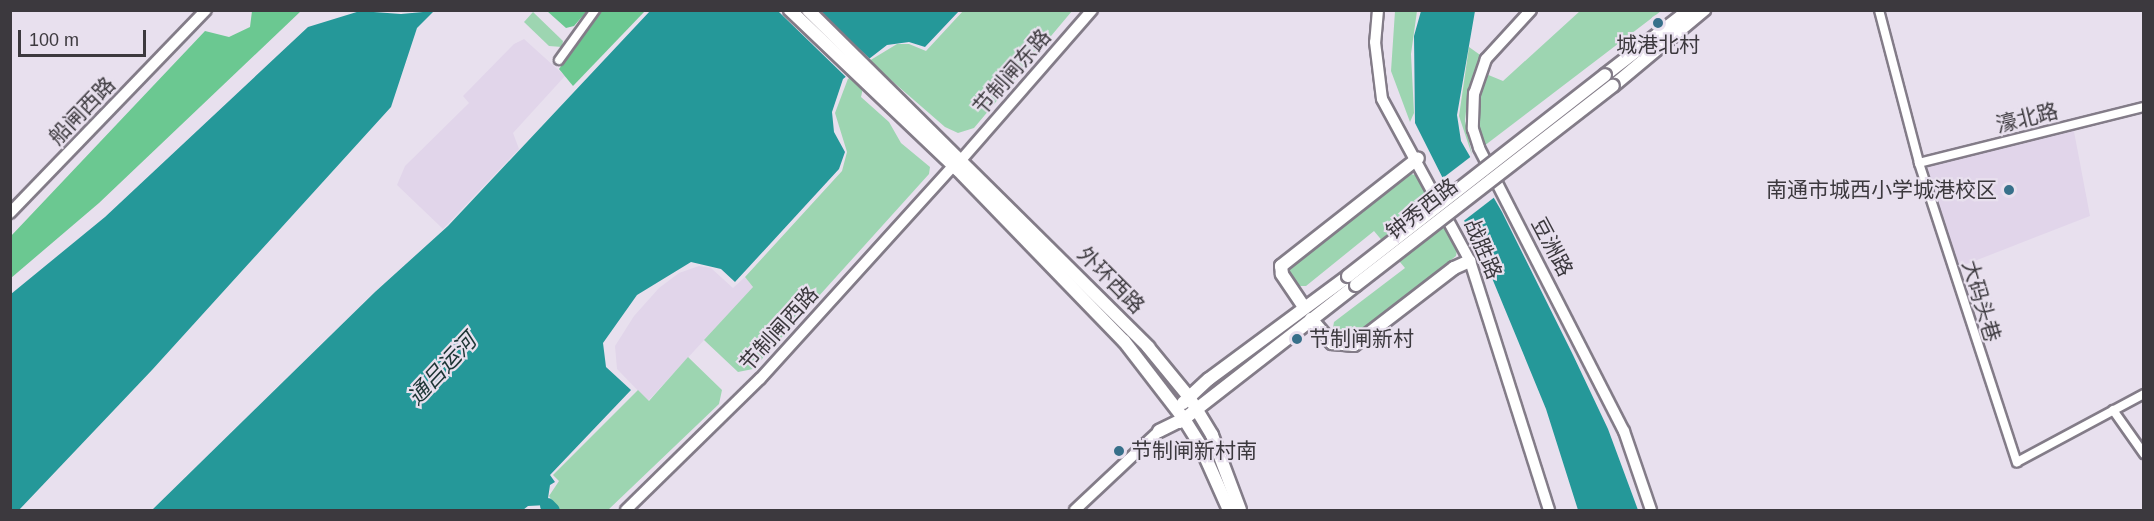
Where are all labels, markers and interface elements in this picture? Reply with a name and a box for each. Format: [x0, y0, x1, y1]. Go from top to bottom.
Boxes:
marker: 城港北村 [1651, 16, 1665, 30]
scale bar [21, 18, 148, 56]
street label: 节制闸东路 [968, 24, 1056, 120]
text: 100 m [29, 30, 79, 50]
place label: 城港北村 [1616, 32, 1700, 58]
street label: 船闸西路 [44, 72, 120, 150]
street label: 濠北路 [1993, 98, 2061, 138]
street label: 钟秀西路 [1381, 173, 1463, 245]
place label: 南通市城西小学城港校区 [1766, 177, 1997, 203]
marker: 南通市城西小学城港校区 [2002, 183, 2016, 197]
street label: 豆洲路 [1526, 213, 1578, 281]
street label: 战胜路 [1459, 215, 1507, 283]
street label: 外环西路 [1072, 241, 1150, 319]
street label: 大码头巷 [1957, 257, 2005, 345]
street label: 节制闸西路 [735, 282, 823, 376]
place label: 节制闸新村 [1309, 326, 1414, 352]
water label: 通吕运河 [402, 328, 482, 410]
marker: 节制闸新村 [1290, 332, 1304, 346]
place label: 节制闸新村南 [1131, 438, 1257, 464]
marker: 节制闸新村南 [1112, 444, 1126, 458]

